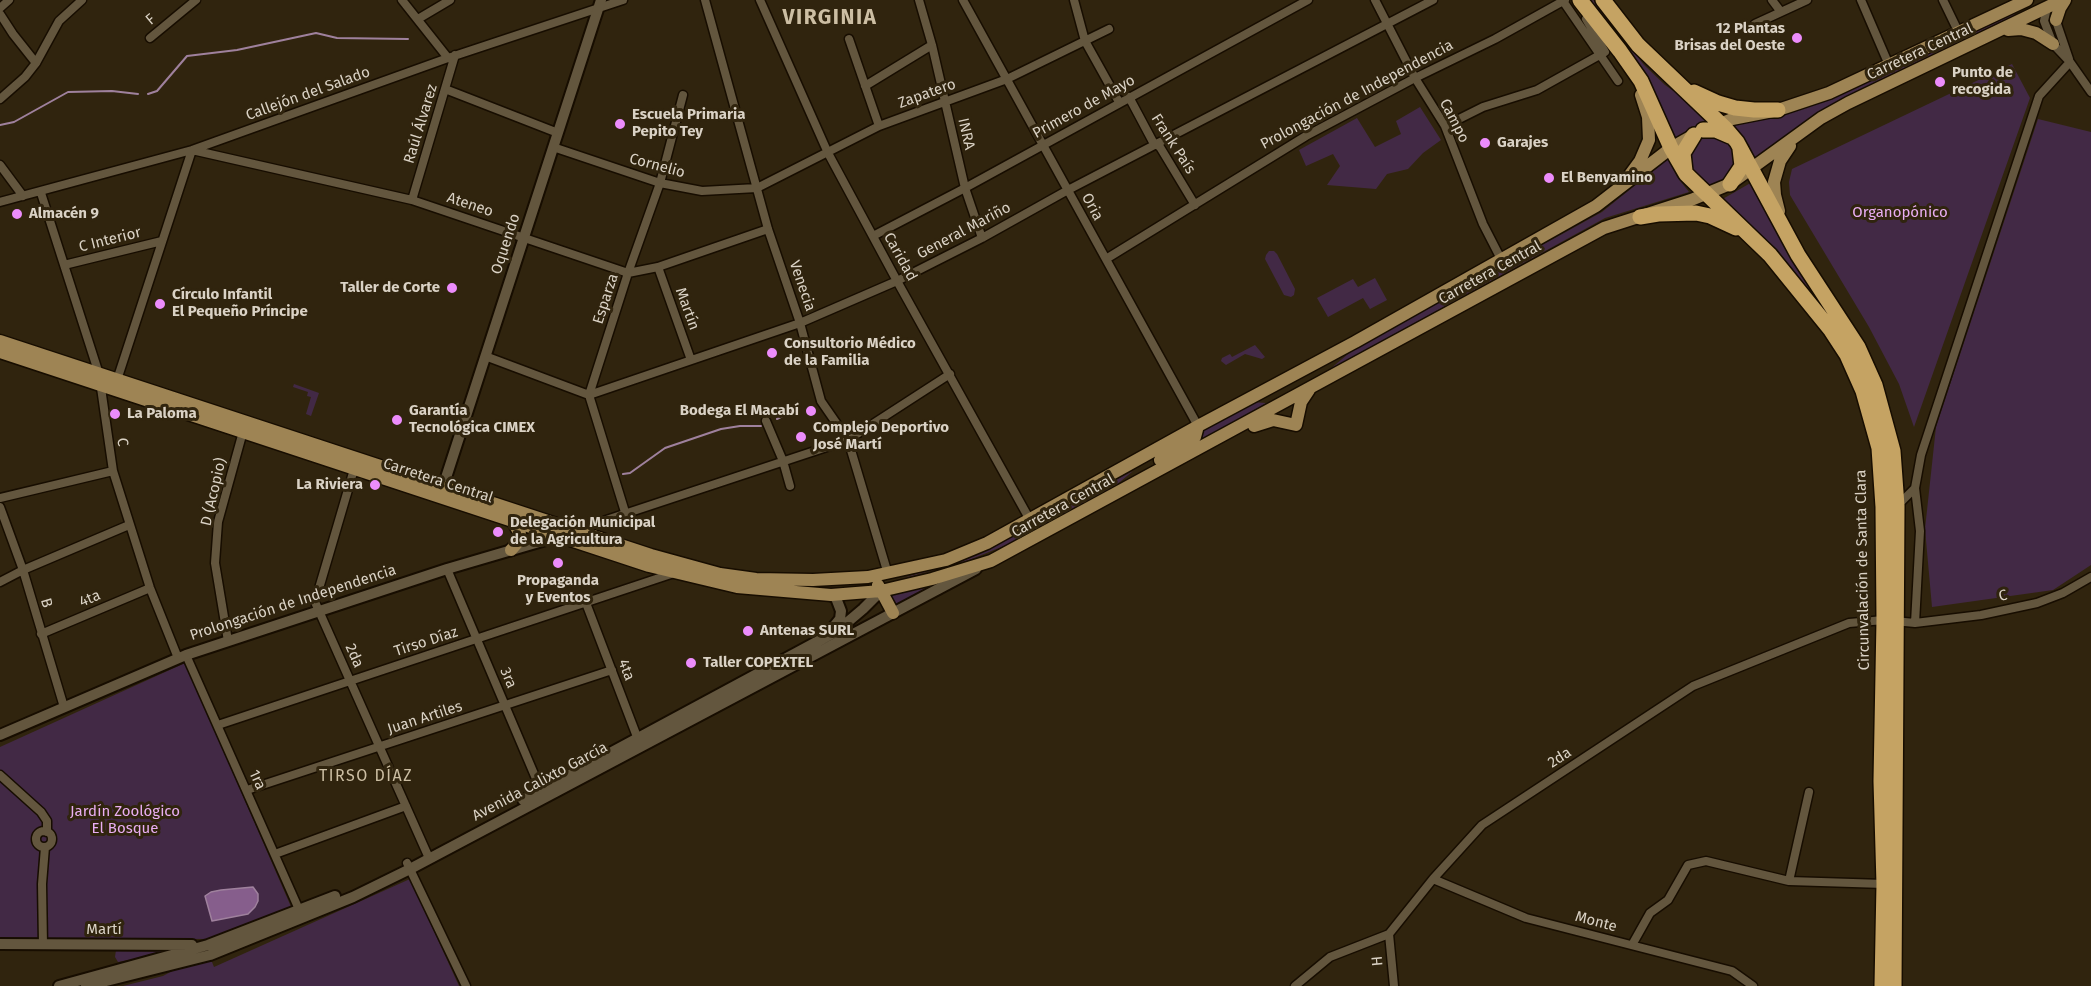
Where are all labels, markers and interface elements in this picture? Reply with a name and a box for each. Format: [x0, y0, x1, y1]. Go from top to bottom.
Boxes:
district label: VIRGINIA [783, 5, 877, 31]
street label: F [142, 11, 160, 29]
place label: 12 Plantas Brisas del Oeste [1675, 20, 1785, 55]
street label: Carretera Central [1864, 20, 1976, 84]
marker: 12 Plantas Brisas del Oeste [1790, 31, 1804, 45]
street label: Prolongación de Independencia [1257, 36, 1457, 154]
street label: Callejón del Salado [243, 63, 373, 125]
place label: Punto de recogida [1952, 64, 2013, 99]
street label: Primero de Mayo [1030, 71, 1138, 143]
street label: Zapatero [896, 75, 958, 113]
marker: Punto de recogida [1933, 75, 1947, 89]
street label: Raúl Álvarez [400, 82, 442, 166]
street label: Campo [1435, 96, 1473, 146]
place label: Escuela Primaria Pepito Tey [632, 106, 745, 141]
street label: Frank País [1147, 111, 1199, 177]
street label: INRA [954, 116, 978, 152]
marker: Escuela Primaria Pepito Tey [613, 117, 627, 131]
place label: Garajes [1497, 134, 1548, 152]
marker: Garajes [1478, 136, 1492, 150]
street label: Cornelio [627, 150, 687, 182]
place label: El Benyamino [1561, 169, 1653, 187]
marker: El Benyamino [1542, 171, 1556, 185]
street label: Ateneo [445, 189, 495, 221]
street label: Oria [1077, 190, 1107, 224]
street label: General Mariño [914, 199, 1014, 263]
park label: Organopónico [1852, 204, 1948, 222]
place label: Almacén 9 [29, 205, 99, 223]
marker: Almacén 9 [10, 207, 24, 221]
street label: Oquendo [488, 211, 524, 277]
street label: C Interior [77, 224, 143, 256]
street label: Caridad [879, 230, 921, 284]
street label: Carretera Central [1436, 237, 1544, 309]
street label: Venecia [785, 258, 819, 314]
street label: Esparza [589, 271, 623, 327]
place label: Taller de Corte [340, 279, 440, 297]
marker: Taller de Corte [445, 281, 459, 295]
street label: Martín [671, 285, 703, 333]
place label: Círculo Infantil El Pequeño Príncipe [172, 286, 308, 321]
marker: Círculo Infantil El Pequeño Príncipe [153, 297, 167, 311]
place label: Consultorio Médico de la Familia [784, 335, 916, 370]
marker: Consultorio Médico de la Familia [765, 346, 779, 360]
place label: Garantía Tecnológica CIMEX [409, 402, 535, 437]
place label: Bodega El Macabí [680, 402, 799, 420]
marker: Bodega El Macabí [804, 404, 818, 418]
place label: La Paloma [127, 405, 197, 423]
marker: La Paloma [108, 407, 122, 421]
marker: Garantía Tecnológica CIMEX [390, 413, 404, 427]
place label: Complejo Deportivo José Martí [813, 419, 949, 454]
marker: Complejo Deportivo José Martí [794, 430, 808, 444]
street label: C [113, 437, 131, 447]
street label: Carretera Central [381, 455, 495, 507]
street label: D (Acopio) [197, 456, 231, 528]
street label: Circunvalación de Santa Clara [1852, 469, 1874, 671]
street label: Carretera Central [1009, 470, 1117, 542]
place label: La Riviera [296, 476, 363, 494]
marker: La Riviera [368, 478, 382, 492]
place label: Delegación Municipal de la Agricultura [510, 514, 655, 549]
marker: Delegación Municipal de la Agricultura [491, 525, 505, 539]
marker: Propaganda y Eventos [551, 556, 565, 570]
street label: Prolongación de Independencia [188, 561, 398, 645]
place label: Propaganda y Eventos [517, 572, 599, 607]
street label: C [1997, 586, 2009, 606]
street label: 4ta [77, 587, 103, 611]
street label: B [36, 596, 56, 610]
place label: Antenas SURL [760, 622, 854, 640]
street label: Tirso Díaz [392, 623, 460, 661]
marker: Antenas SURL [741, 624, 755, 638]
street label: 2da [341, 641, 367, 671]
place label: Taller COPEXTEL [703, 654, 813, 672]
marker: Taller COPEXTEL [684, 656, 698, 670]
street label: 4ta [614, 657, 638, 683]
street label: 3ra [496, 665, 520, 691]
street label: Juan Artiles [385, 697, 465, 739]
street label: Avenida Calixto García [469, 739, 611, 825]
street label: 2da [1545, 744, 1575, 772]
street label: 1ra [245, 767, 269, 793]
district label: TIRSO DÍAZ [319, 767, 413, 787]
park label: Jardín Zoológico El Bosque [70, 803, 180, 838]
street label: Monte [1573, 908, 1619, 936]
street label: Martí [86, 921, 122, 939]
street label: H [1369, 955, 1387, 967]

